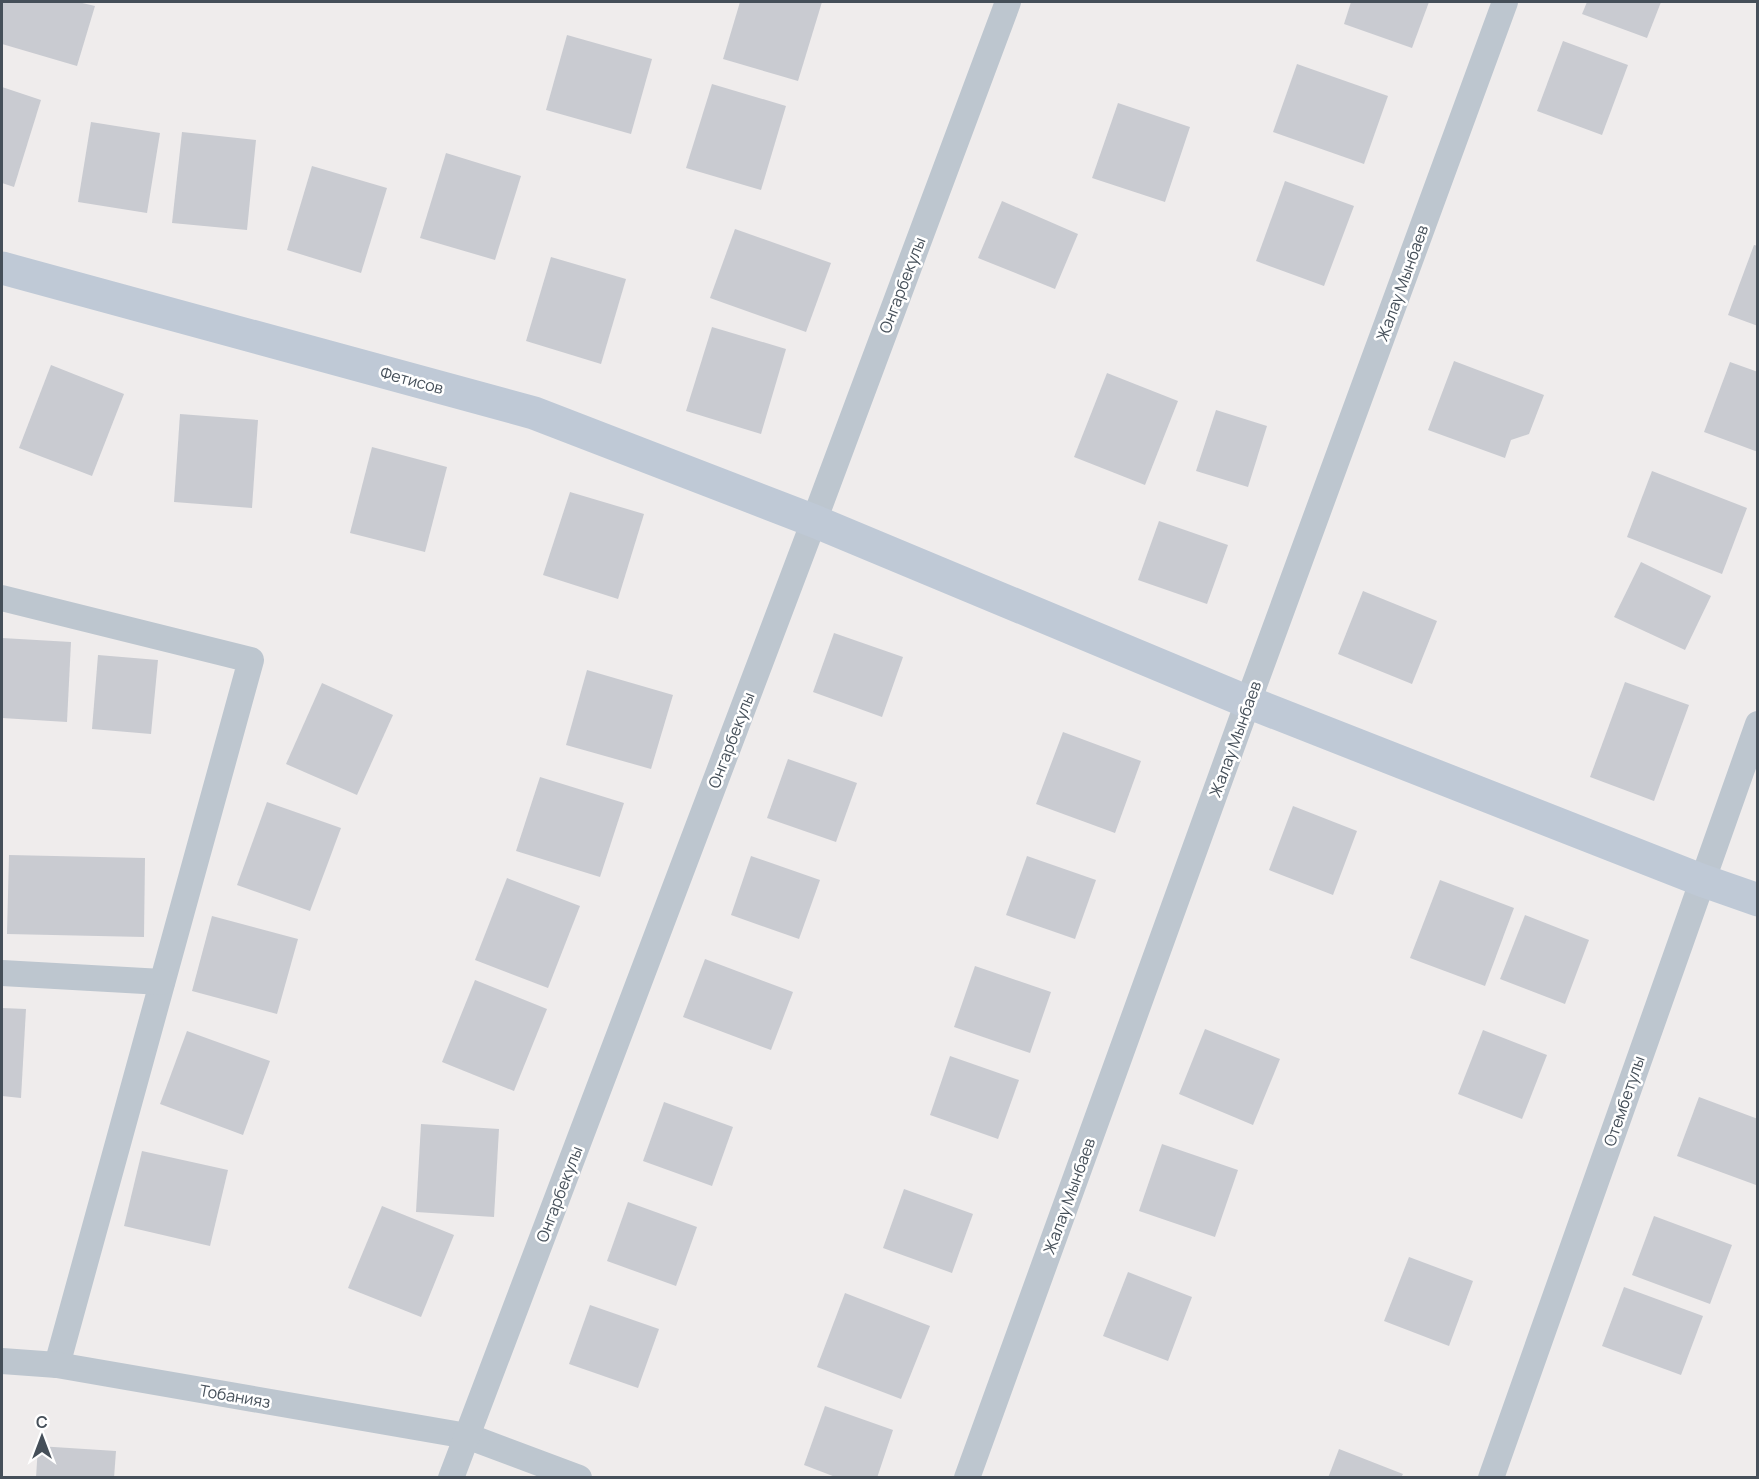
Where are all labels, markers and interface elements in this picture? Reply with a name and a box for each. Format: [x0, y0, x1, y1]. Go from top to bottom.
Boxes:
street label: Жалау Мынбаев [1371, 221, 1433, 344]
street label: Онгарбекулы [874, 234, 930, 336]
street label: Фетисов [378, 361, 446, 399]
street label: Жалау Мынбаев [1204, 677, 1266, 800]
street label: Онгарбекулы [703, 689, 759, 791]
street label: Отембетулы [1598, 1053, 1650, 1149]
street label: Жалау Мынбаев [1038, 1134, 1100, 1257]
street label: Онгарбекулы [531, 1143, 587, 1245]
street label: Тобанияз [198, 1379, 272, 1413]
north arrow [12, 1407, 72, 1467]
text: С [36, 1411, 48, 1433]

